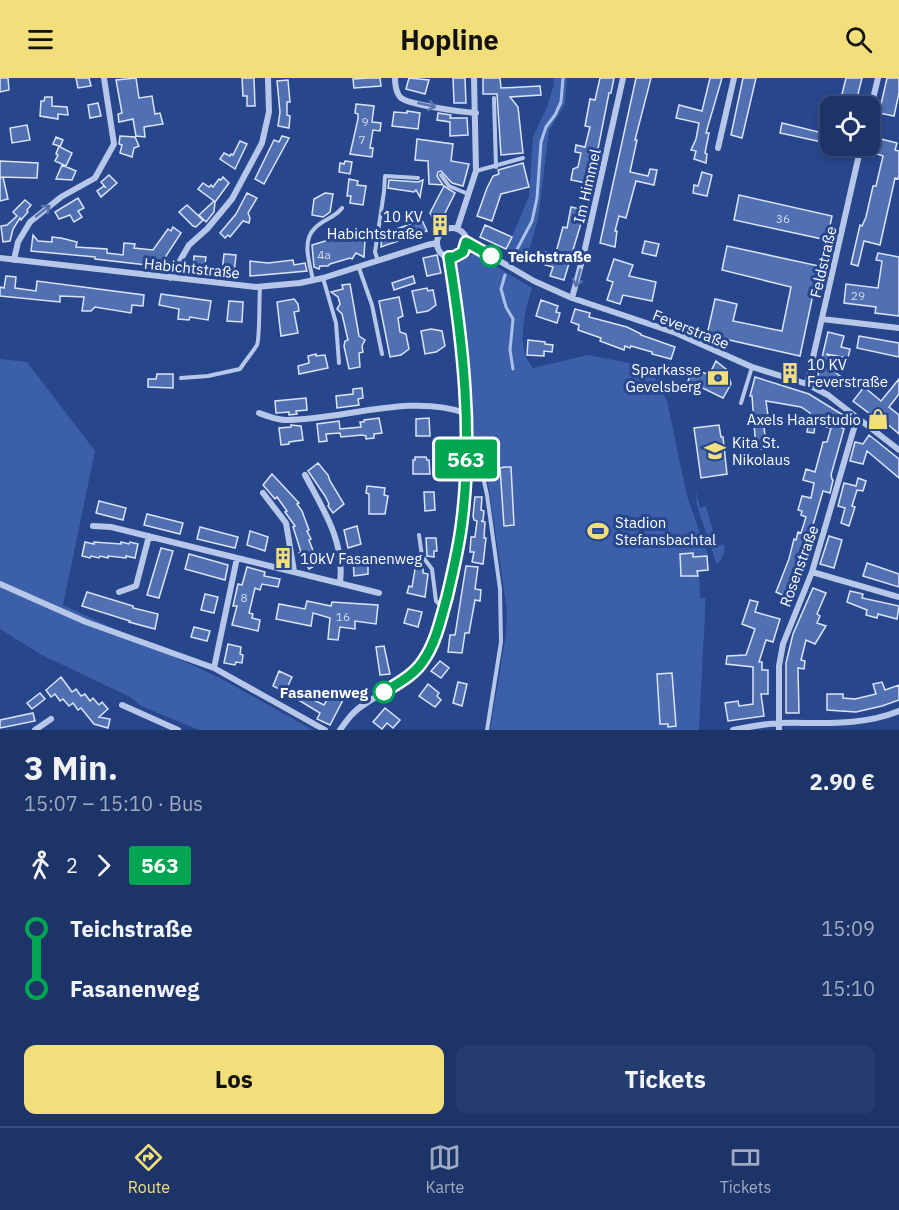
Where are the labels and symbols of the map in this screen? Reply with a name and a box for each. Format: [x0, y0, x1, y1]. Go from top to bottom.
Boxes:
one-way arrow [417, 100, 436, 112]
house number: 9 [361, 114, 369, 129]
house number: 7 [358, 132, 366, 147]
street label: Im Himmel [569, 147, 605, 225]
one-way arrow [35, 205, 51, 218]
place label: 10 KV Habichtstraße [327, 207, 423, 243]
house number: 36 [776, 211, 790, 226]
building icon: 10 KV Habichtstraße [428, 213, 452, 237]
street label: Feldstraße [806, 224, 840, 300]
marker: Teichstraße [480, 245, 502, 267]
house number: 4a [317, 247, 331, 262]
place label: Teichstraße [508, 247, 592, 266]
street label: Habichtstraße [143, 254, 241, 282]
one-way arrow [571, 268, 583, 287]
house number: 29 [851, 288, 865, 303]
street label: Feverstraße [650, 305, 732, 353]
place label: 10 KV Feverstraße [807, 355, 888, 391]
place label: Sparkasse Gevelsberg [626, 360, 701, 396]
building icon: 10 KV Feverstraße [778, 361, 802, 385]
bank icon: Sparkasse Gevelsberg [706, 366, 730, 390]
shop icon: Axels Haarstudio [866, 407, 890, 431]
place label: Axels Haarstudio [747, 410, 861, 429]
place label: Kita St. Nikolaus [732, 433, 790, 469]
school or university icon: Kita St. Nikolaus [703, 439, 727, 463]
line badge: 563 [432, 440, 500, 478]
place label: Stadion Stefansbachtal [615, 513, 716, 549]
sports icon: Stadion Stefansbachtal [586, 519, 610, 543]
street label: Rosenstraße [775, 523, 823, 609]
building icon: 10kV Fasanenweg [271, 546, 295, 570]
place label: 10kV Fasanenweg [300, 549, 422, 568]
house number: 8 [240, 590, 248, 605]
house number: 16 [336, 609, 350, 624]
marker: Fasanenweg [373, 681, 395, 703]
place label: Fasanenweg [280, 683, 369, 702]

